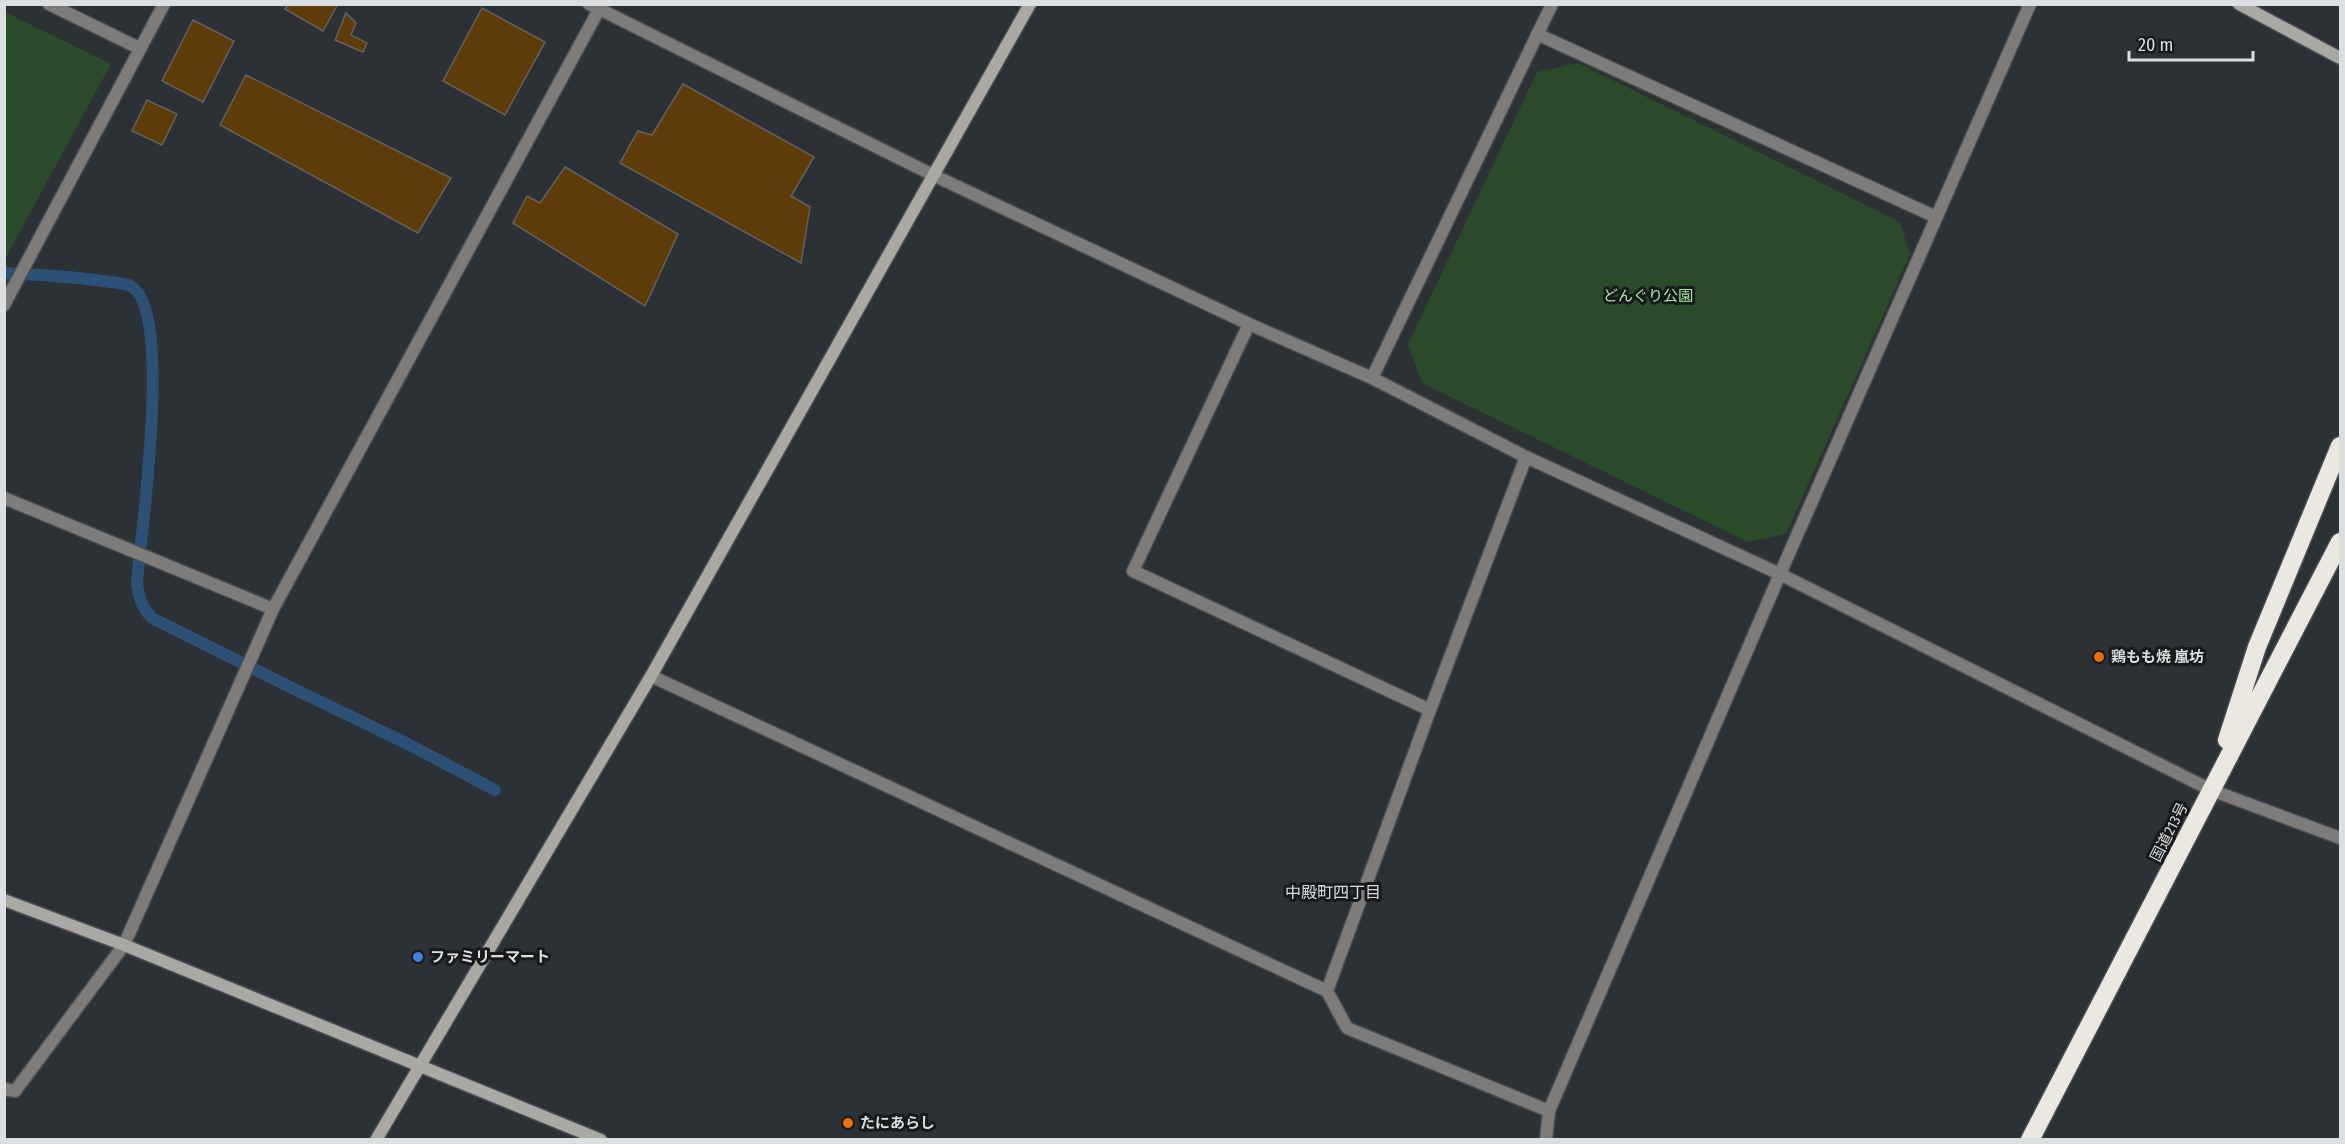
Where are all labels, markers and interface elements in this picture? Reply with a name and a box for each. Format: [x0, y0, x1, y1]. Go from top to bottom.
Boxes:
scale bar [2129, 24, 2254, 62]
text: 20 m [2138, 34, 2173, 56]
park label: どんぐり公園 [1603, 287, 1693, 305]
place label: 鶏もも焼 嵐坊 [2111, 648, 2204, 666]
marker: 鶏もも焼 嵐坊 [2092, 650, 2106, 664]
street label: 国道213号 [2146, 799, 2192, 865]
district label: 中殿町四丁目 [1285, 883, 1381, 902]
place label: ファミリーマート [430, 948, 550, 966]
marker: ファミリーマート [411, 950, 425, 964]
place label: たにあらし [860, 1114, 935, 1132]
marker: たにあらし [841, 1116, 855, 1130]

